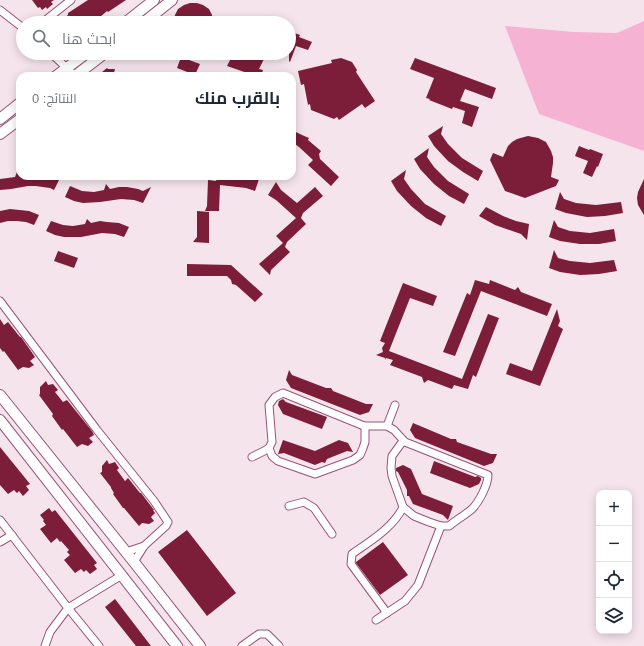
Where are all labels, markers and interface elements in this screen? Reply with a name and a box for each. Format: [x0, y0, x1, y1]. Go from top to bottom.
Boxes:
search box [16, 16, 296, 60]
icon: search [30, 27, 52, 49]
text: ابحث هنا [62, 30, 116, 47]
text: بالقرب منك [195, 89, 280, 108]
text: النتائج: 0 [32, 91, 77, 106]
map controls [596, 490, 632, 634]
button: + [596, 490, 632, 526]
button: − [596, 526, 632, 562]
button: locate [596, 562, 632, 598]
button: layers [596, 598, 632, 634]

